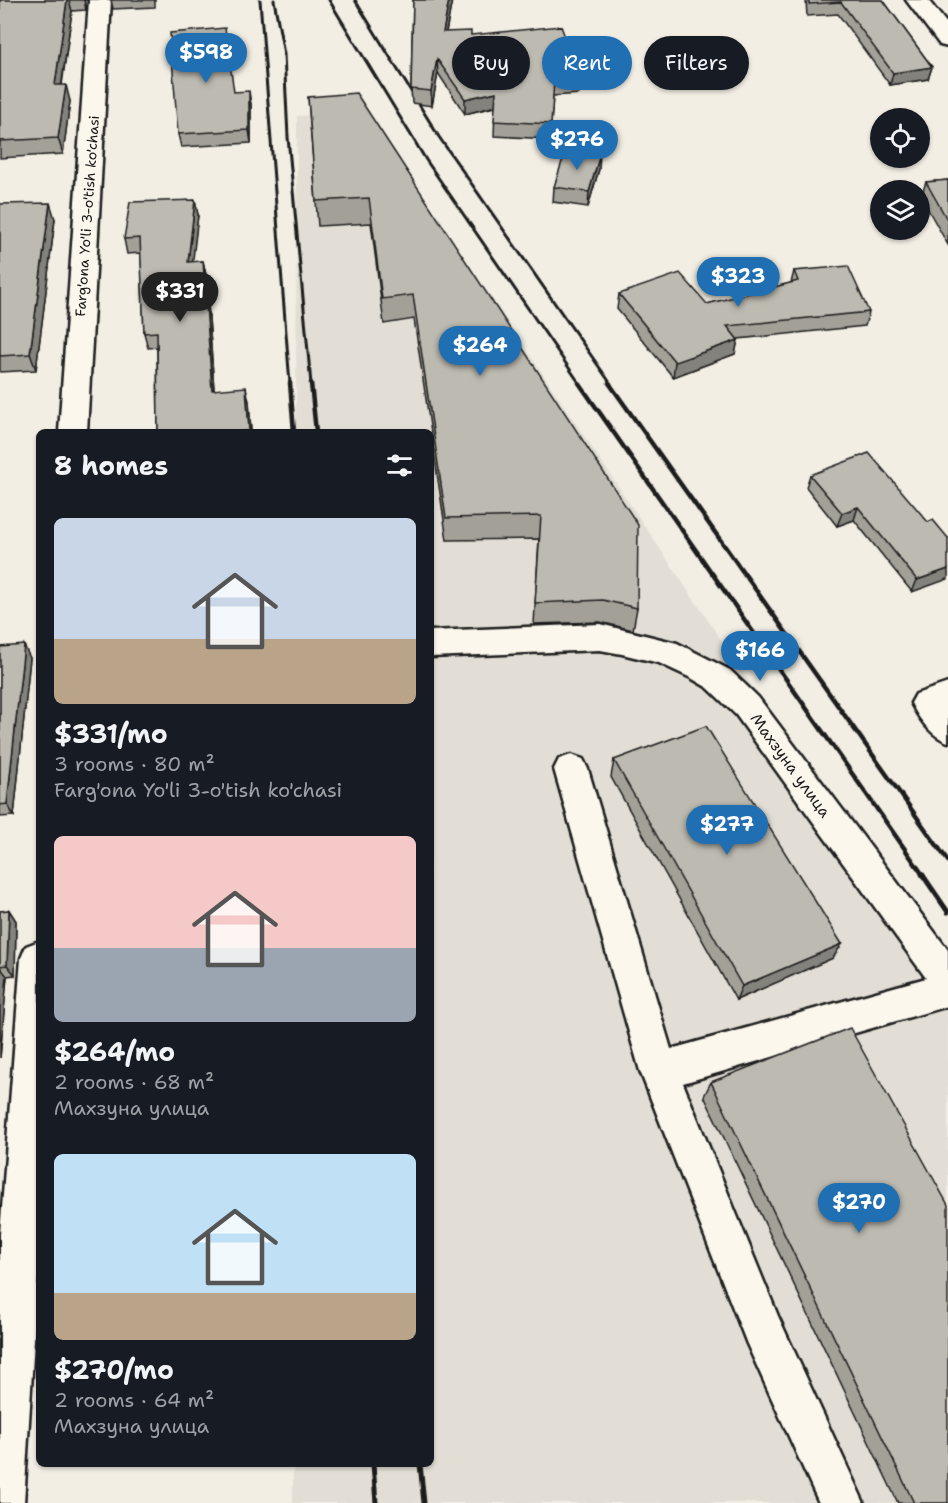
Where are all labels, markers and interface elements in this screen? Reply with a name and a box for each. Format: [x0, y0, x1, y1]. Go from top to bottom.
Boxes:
pin: $598 [170, 33, 242, 84]
chip: Buy [452, 36, 530, 90]
chip: Rent [542, 36, 632, 90]
chip: Filters [644, 36, 749, 90]
text: $598 [179, 39, 233, 65]
map controls [870, 108, 930, 240]
button: locate [870, 108, 930, 168]
street label: Farg'ona Yo'li 3-o'tish ko'chasi [71, 115, 103, 317]
pin: $276 [541, 120, 613, 171]
text: $276 [550, 126, 604, 152]
button: layers [870, 180, 930, 240]
pin: $323 [702, 257, 774, 308]
text: $323 [711, 263, 765, 289]
pin: $331 [144, 272, 216, 323]
text: $331 [155, 278, 205, 304]
pin: $264 [444, 326, 516, 377]
text: $264 [453, 332, 507, 358]
text: 8 homes [54, 448, 168, 483]
icon: filters [383, 449, 416, 482]
icon: home [181, 557, 289, 665]
pin: $166 [724, 631, 796, 682]
text: $166 [735, 637, 785, 663]
street label: Махзуна улица [746, 709, 836, 822]
text: $331/mo [54, 716, 168, 751]
text: 3 rooms · 80 m² [54, 751, 215, 777]
text: Farg'ona Yo'li 3-o'tish ko'chasi [54, 777, 342, 803]
pin: $277 [691, 805, 763, 856]
text: $277 [700, 811, 754, 837]
icon: home [181, 875, 289, 983]
text: $264/mo [54, 1034, 175, 1069]
text: 2 rooms · 68 m² [54, 1069, 214, 1095]
text: Махзуна улица [54, 1095, 209, 1121]
pin: $270 [823, 1183, 895, 1234]
text: $270 [832, 1189, 886, 1215]
icon: home [181, 1193, 289, 1301]
text: $270/mo [54, 1352, 174, 1387]
text: 2 rooms · 64 m² [54, 1387, 214, 1413]
text: Махзуна улица [54, 1413, 209, 1439]

